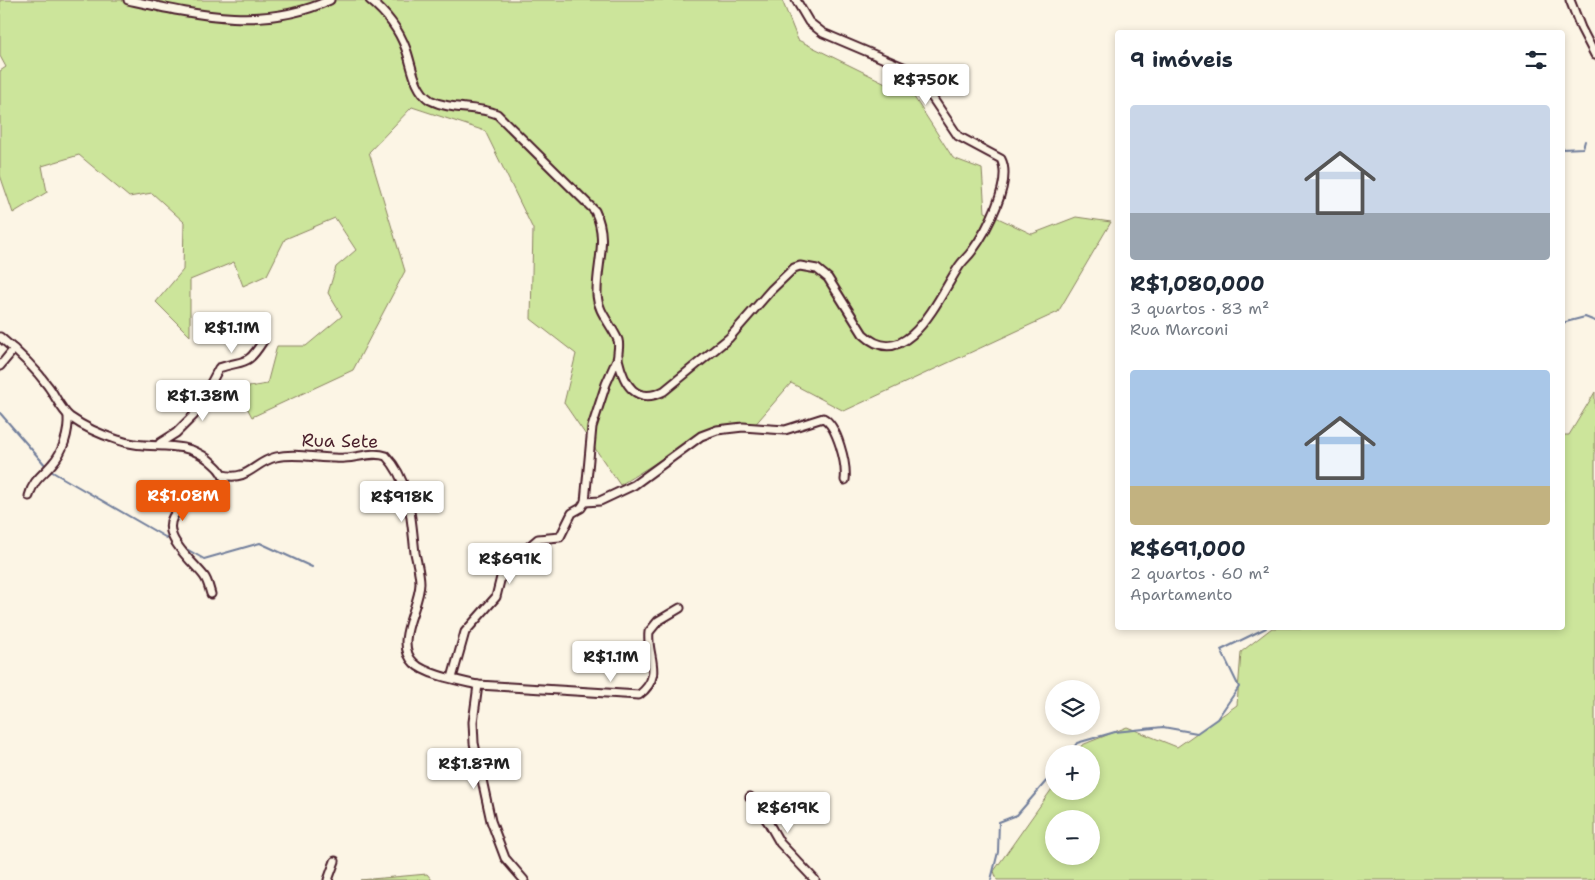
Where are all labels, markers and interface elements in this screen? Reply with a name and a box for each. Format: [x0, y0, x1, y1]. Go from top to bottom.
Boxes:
text: 9 imóveis [1130, 46, 1233, 74]
icon: filters [1522, 46, 1550, 74]
pin: R$750K [885, 64, 967, 106]
text: R$750K [893, 69, 959, 90]
icon: home [1295, 138, 1385, 228]
text: R$1,080,000 [1130, 270, 1265, 298]
text: 3 quartos · 83 m² [1130, 298, 1269, 319]
pin: R$1.1M [191, 312, 273, 354]
text: R$1.1M [204, 317, 260, 338]
text: Rua Marconi [1130, 319, 1228, 340]
pin: R$1.38M [157, 380, 249, 422]
text: R$1.38M [167, 385, 239, 406]
icon: home [1295, 403, 1385, 493]
street label: Rua Sete [301, 428, 379, 454]
pin: R$1.08M [137, 480, 229, 522]
pin: R$918K [361, 480, 443, 523]
text: R$1.08M [147, 485, 219, 506]
text: R$918K [371, 486, 433, 507]
text: R$691,000 [1130, 535, 1246, 563]
pin: R$691K [469, 542, 551, 585]
text: R$691K [479, 548, 541, 569]
text: 2 quartos · 60 m² [1130, 563, 1270, 584]
text: Apartamento [1130, 584, 1232, 605]
pin: R$1.1M [570, 640, 652, 683]
text: R$1.1M [583, 646, 639, 667]
map controls [1045, 680, 1100, 865]
button: layers [1045, 680, 1100, 735]
button: + [1045, 745, 1100, 800]
pin: R$1.87M [428, 748, 520, 790]
text: R$1.87M [438, 753, 510, 774]
pin: R$619K [747, 792, 829, 834]
text: R$619K [757, 797, 819, 818]
button: − [1045, 810, 1100, 865]

